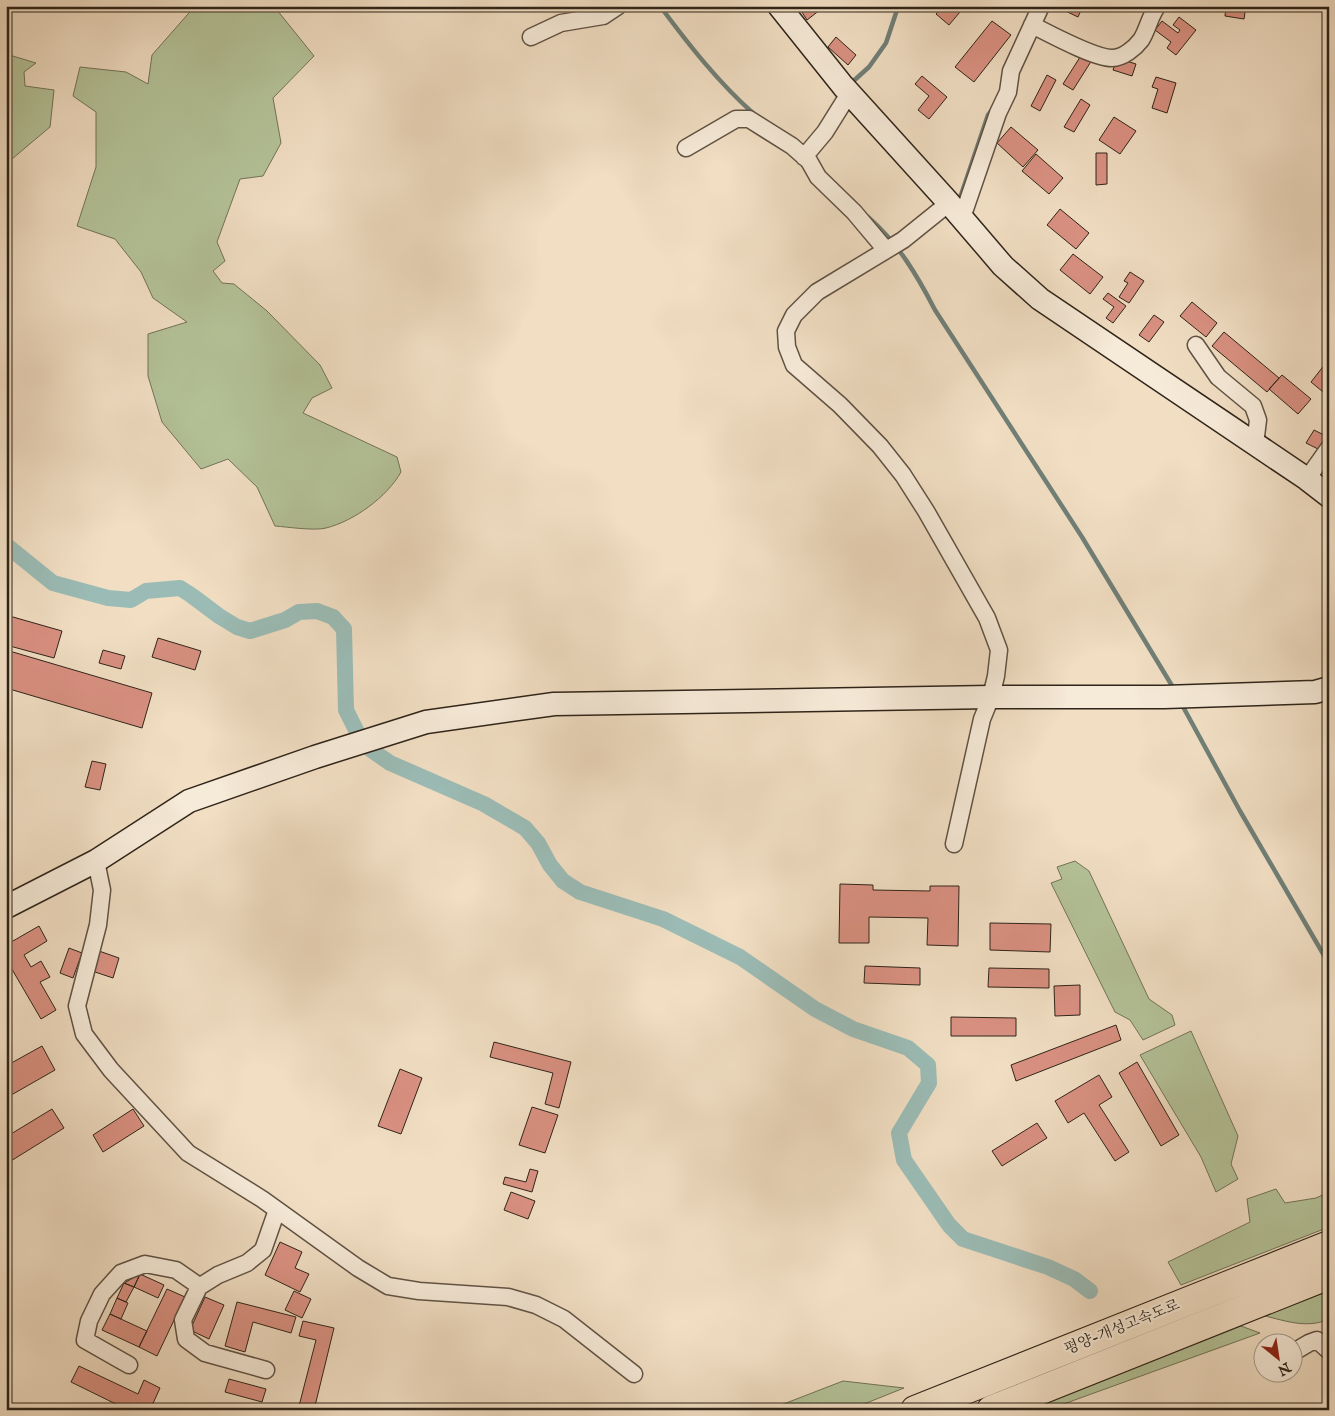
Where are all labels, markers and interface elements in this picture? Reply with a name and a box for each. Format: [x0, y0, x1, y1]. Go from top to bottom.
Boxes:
street label: 평양-개성고속도로 [1061, 1295, 1183, 1359]
north arrow [1252, 1334, 1302, 1384]
text: N [1274, 1357, 1295, 1379]

